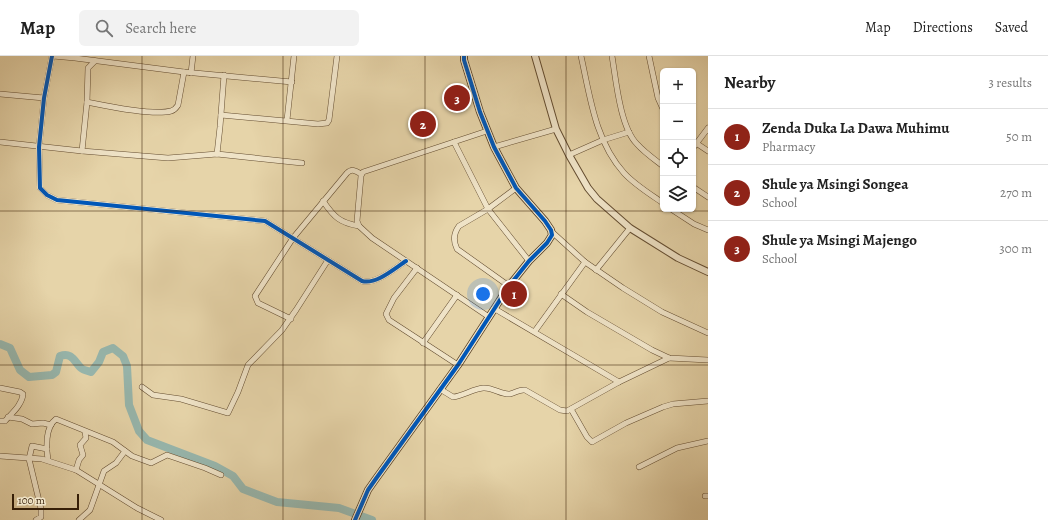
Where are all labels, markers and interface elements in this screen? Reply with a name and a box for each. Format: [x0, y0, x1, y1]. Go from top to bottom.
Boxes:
search box [79, 10, 359, 46]
text: Map [20, 15, 55, 41]
icon: search [93, 17, 115, 39]
text: Search here [125, 18, 197, 38]
text: Map [865, 18, 891, 37]
text: Directions [913, 18, 973, 37]
text: Saved [995, 18, 1028, 37]
map controls [660, 68, 696, 212]
button: + [660, 68, 696, 104]
text: Nearby [724, 71, 775, 94]
text: 3 results [988, 74, 1032, 91]
pin: 3 [444, 83, 470, 113]
button: − [660, 104, 696, 140]
pin: 2 [410, 109, 436, 139]
text: Zenda Duka La Dawa Muhimu [762, 118, 950, 138]
text: 1 [735, 128, 739, 145]
text: 50 m [1006, 128, 1032, 145]
text: Pharmacy [762, 138, 815, 155]
button: locate [660, 140, 696, 176]
text: Shule ya Msingi Songea [762, 174, 908, 194]
button: layers [660, 176, 696, 212]
text: 2 [734, 184, 740, 201]
text: 270 m [1000, 184, 1032, 201]
text: School [762, 194, 797, 211]
text: Shule ya Msingi Majengo [762, 230, 917, 250]
text: 3 [734, 240, 740, 257]
text: 300 m [999, 240, 1032, 257]
text: School [762, 250, 797, 267]
pin: 1 [501, 279, 527, 309]
your location [473, 284, 493, 304]
scale bar [12, 492, 79, 511]
text: 100 m [18, 493, 45, 508]

